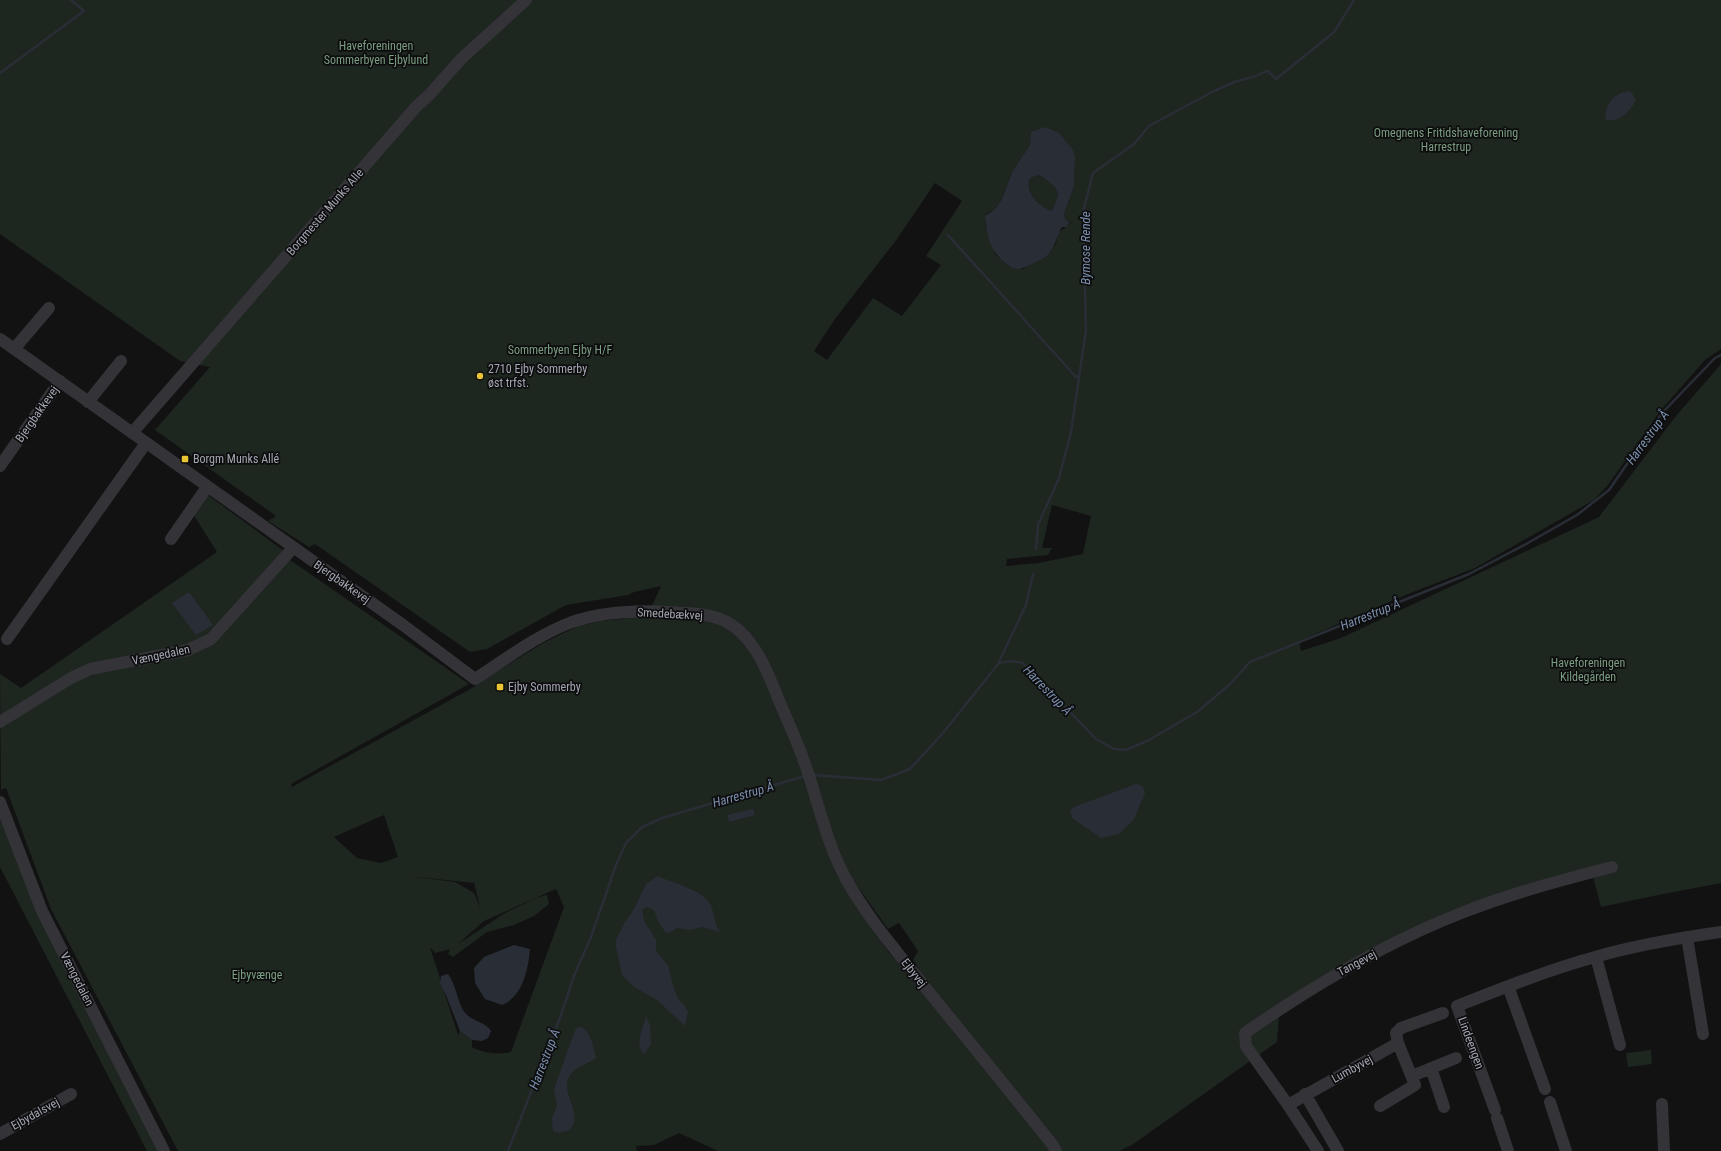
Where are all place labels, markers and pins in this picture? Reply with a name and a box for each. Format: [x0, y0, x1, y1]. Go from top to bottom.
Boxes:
place label: 2710 Ejby Sommerby øst trfst. [488, 362, 587, 390]
marker: 2710 Ejby Sommerby øst trfst. [475, 371, 485, 381]
place label: Borgm Munks Allé [193, 452, 280, 466]
marker: Borgm Munks Allé [180, 454, 190, 464]
place label: Ejby Sommerby [508, 680, 581, 694]
marker: Ejby Sommerby [495, 682, 505, 692]

